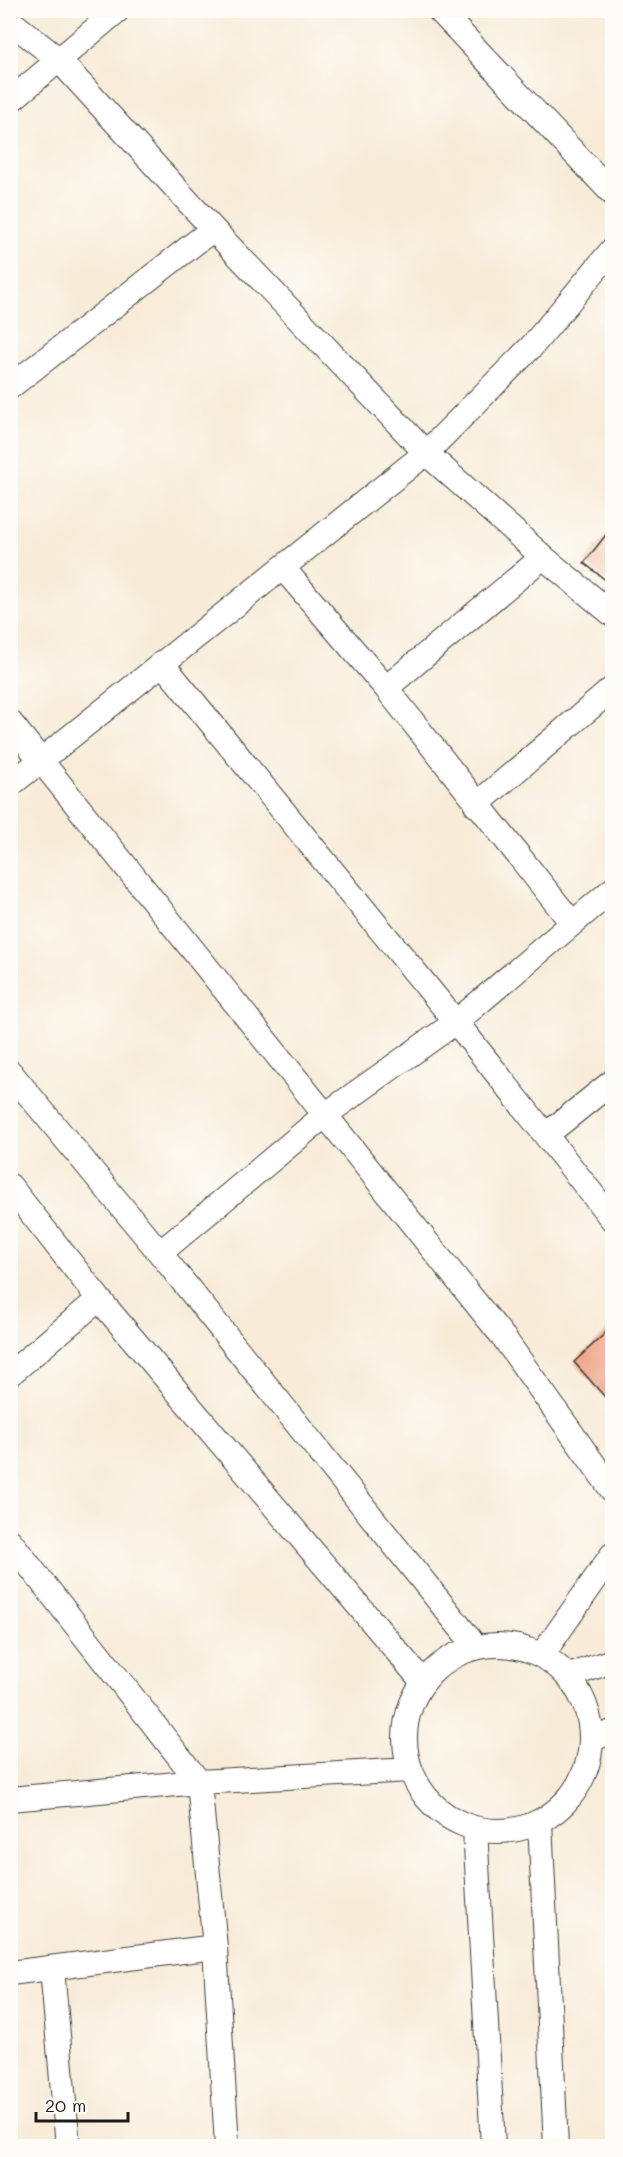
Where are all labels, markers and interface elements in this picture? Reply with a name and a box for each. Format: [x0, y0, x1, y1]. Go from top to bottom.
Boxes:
scale bar [36, 2085, 128, 2123]
text: 20 m [45, 2093, 86, 2117]

